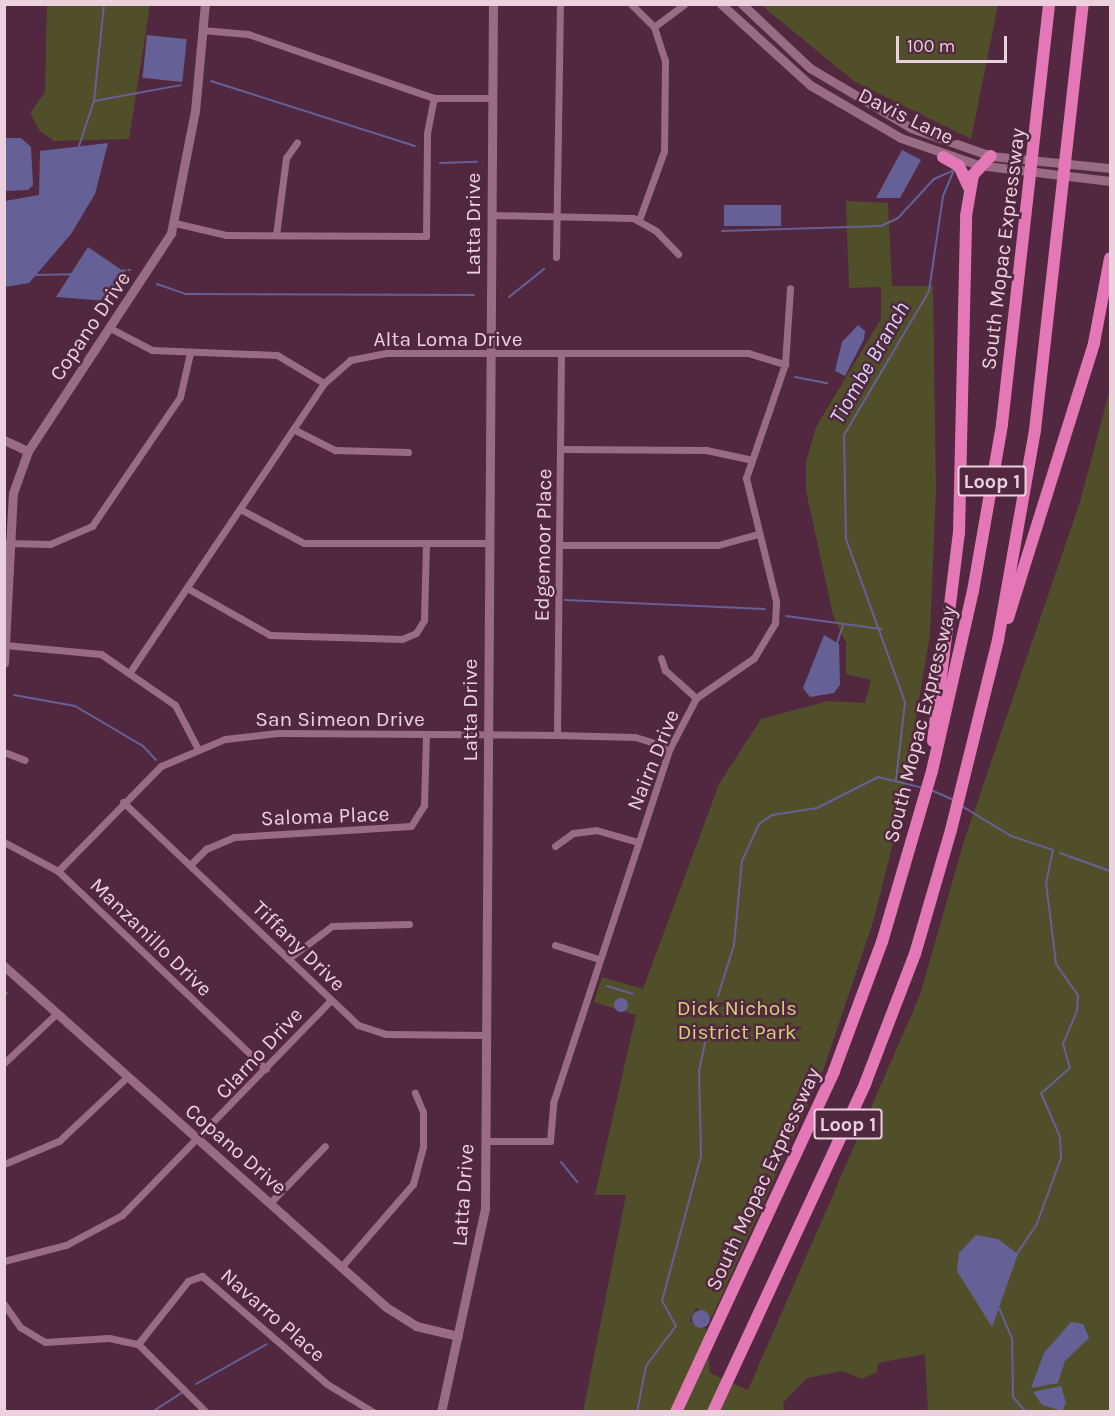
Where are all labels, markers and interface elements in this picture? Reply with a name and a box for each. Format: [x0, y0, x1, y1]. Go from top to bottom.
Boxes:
scale bar [899, 24, 1010, 62]
text: 100 m [907, 35, 955, 57]
street label: Davis Lane [854, 82, 958, 150]
street label: South Mopac Expressway [976, 127, 1030, 371]
street label: Latta Drive [460, 173, 486, 275]
street label: Copano Drive [44, 267, 136, 385]
water label: Tiombe Branch [824, 297, 916, 429]
street label: Alta Loma Drive [374, 326, 522, 352]
road number: Loop 1 [958, 464, 1026, 498]
street label: Edgemoor Place [529, 468, 557, 622]
street label: South Mopac Expressway [878, 603, 962, 845]
street label: Latta Drive [457, 659, 483, 761]
street label: San Simeon Drive [255, 706, 425, 732]
street label: Nairn Drive [621, 706, 685, 814]
street label: Saloma Place [260, 801, 390, 831]
street label: Manzanillo Drive [85, 872, 217, 1002]
street label: Tiffany Drive [247, 896, 351, 996]
park label: Dick Nichols District Park [677, 995, 797, 1045]
street label: Clarno Drive [210, 1002, 308, 1104]
street label: South Mopac Expressway [700, 1063, 826, 1295]
street label: Copano Drive [180, 1098, 292, 1200]
road number: Loop 1 [814, 1107, 882, 1141]
street label: Latta Drive [447, 1143, 479, 1247]
street label: Navarro Place [216, 1263, 330, 1367]

